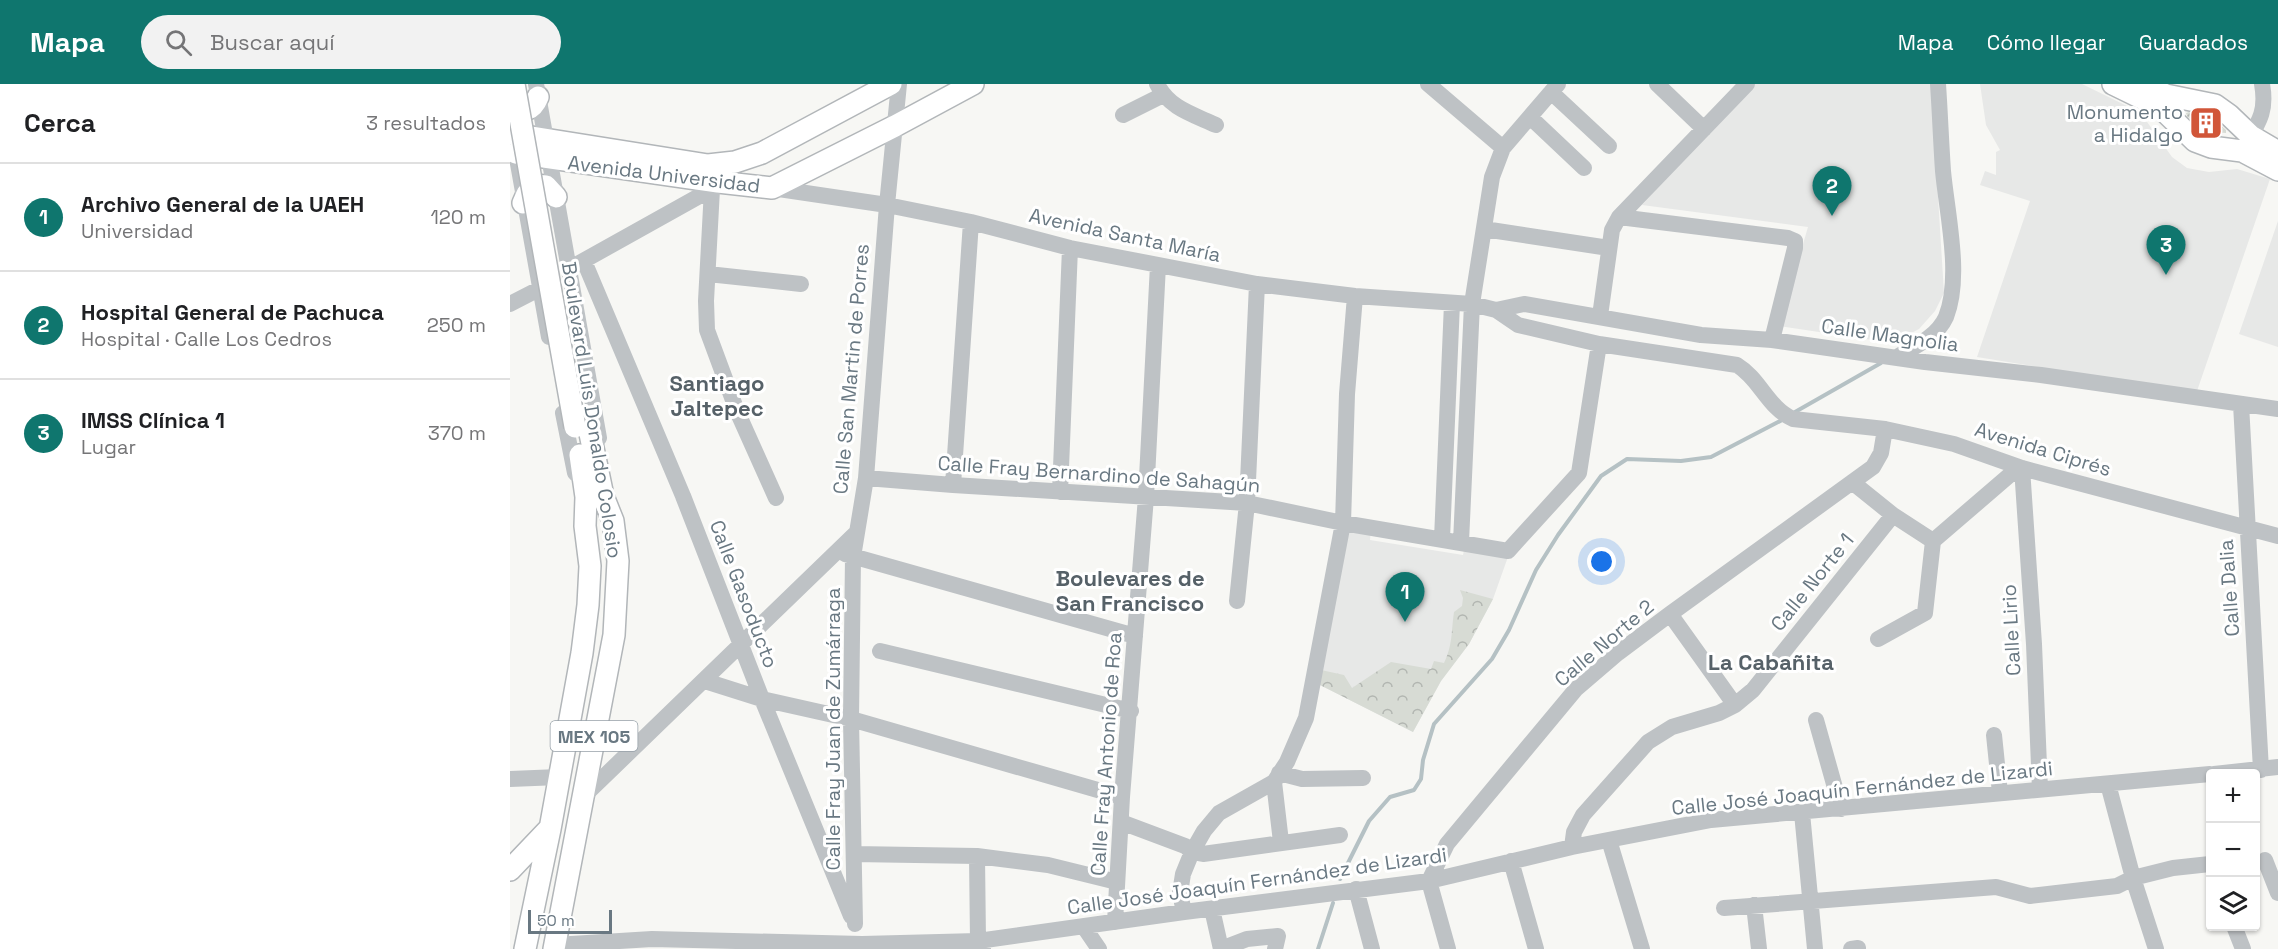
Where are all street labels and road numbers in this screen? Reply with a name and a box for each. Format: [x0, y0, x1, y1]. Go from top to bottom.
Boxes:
street label: Avenida Universidad [566, 149, 762, 199]
street label: Avenida Santa María [1027, 202, 1223, 268]
street label: Calle San Martin de Porres [827, 243, 875, 495]
street label: Boulevard Luis Donaldo Colosio [556, 260, 628, 560]
street label: Calle Magnolia [1820, 312, 1960, 358]
street label: Avenida Ciprés [1972, 416, 2114, 482]
street label: Calle Fray Bernardino de Sahagún [937, 450, 1261, 498]
street label: Calle Gasoducto [704, 516, 784, 672]
street label: Calle Norte 1 [1765, 528, 1859, 636]
street label: Calle Dalia [2213, 539, 2245, 637]
street label: Calle Lirio [1996, 584, 2026, 676]
street label: Calle Fray Juan de Zumárraga [820, 588, 846, 870]
street label: Calle Norte 2 [1549, 594, 1659, 692]
street label: Calle Fray Antonio de Roa [1085, 631, 1127, 877]
road number: MEX 105 [550, 721, 638, 751]
street label: Calle José Joaquín Fernández de Lizardi [1670, 755, 2054, 821]
street label: Calle José Joaquín Fernández de Lizardi [1065, 841, 1449, 921]

